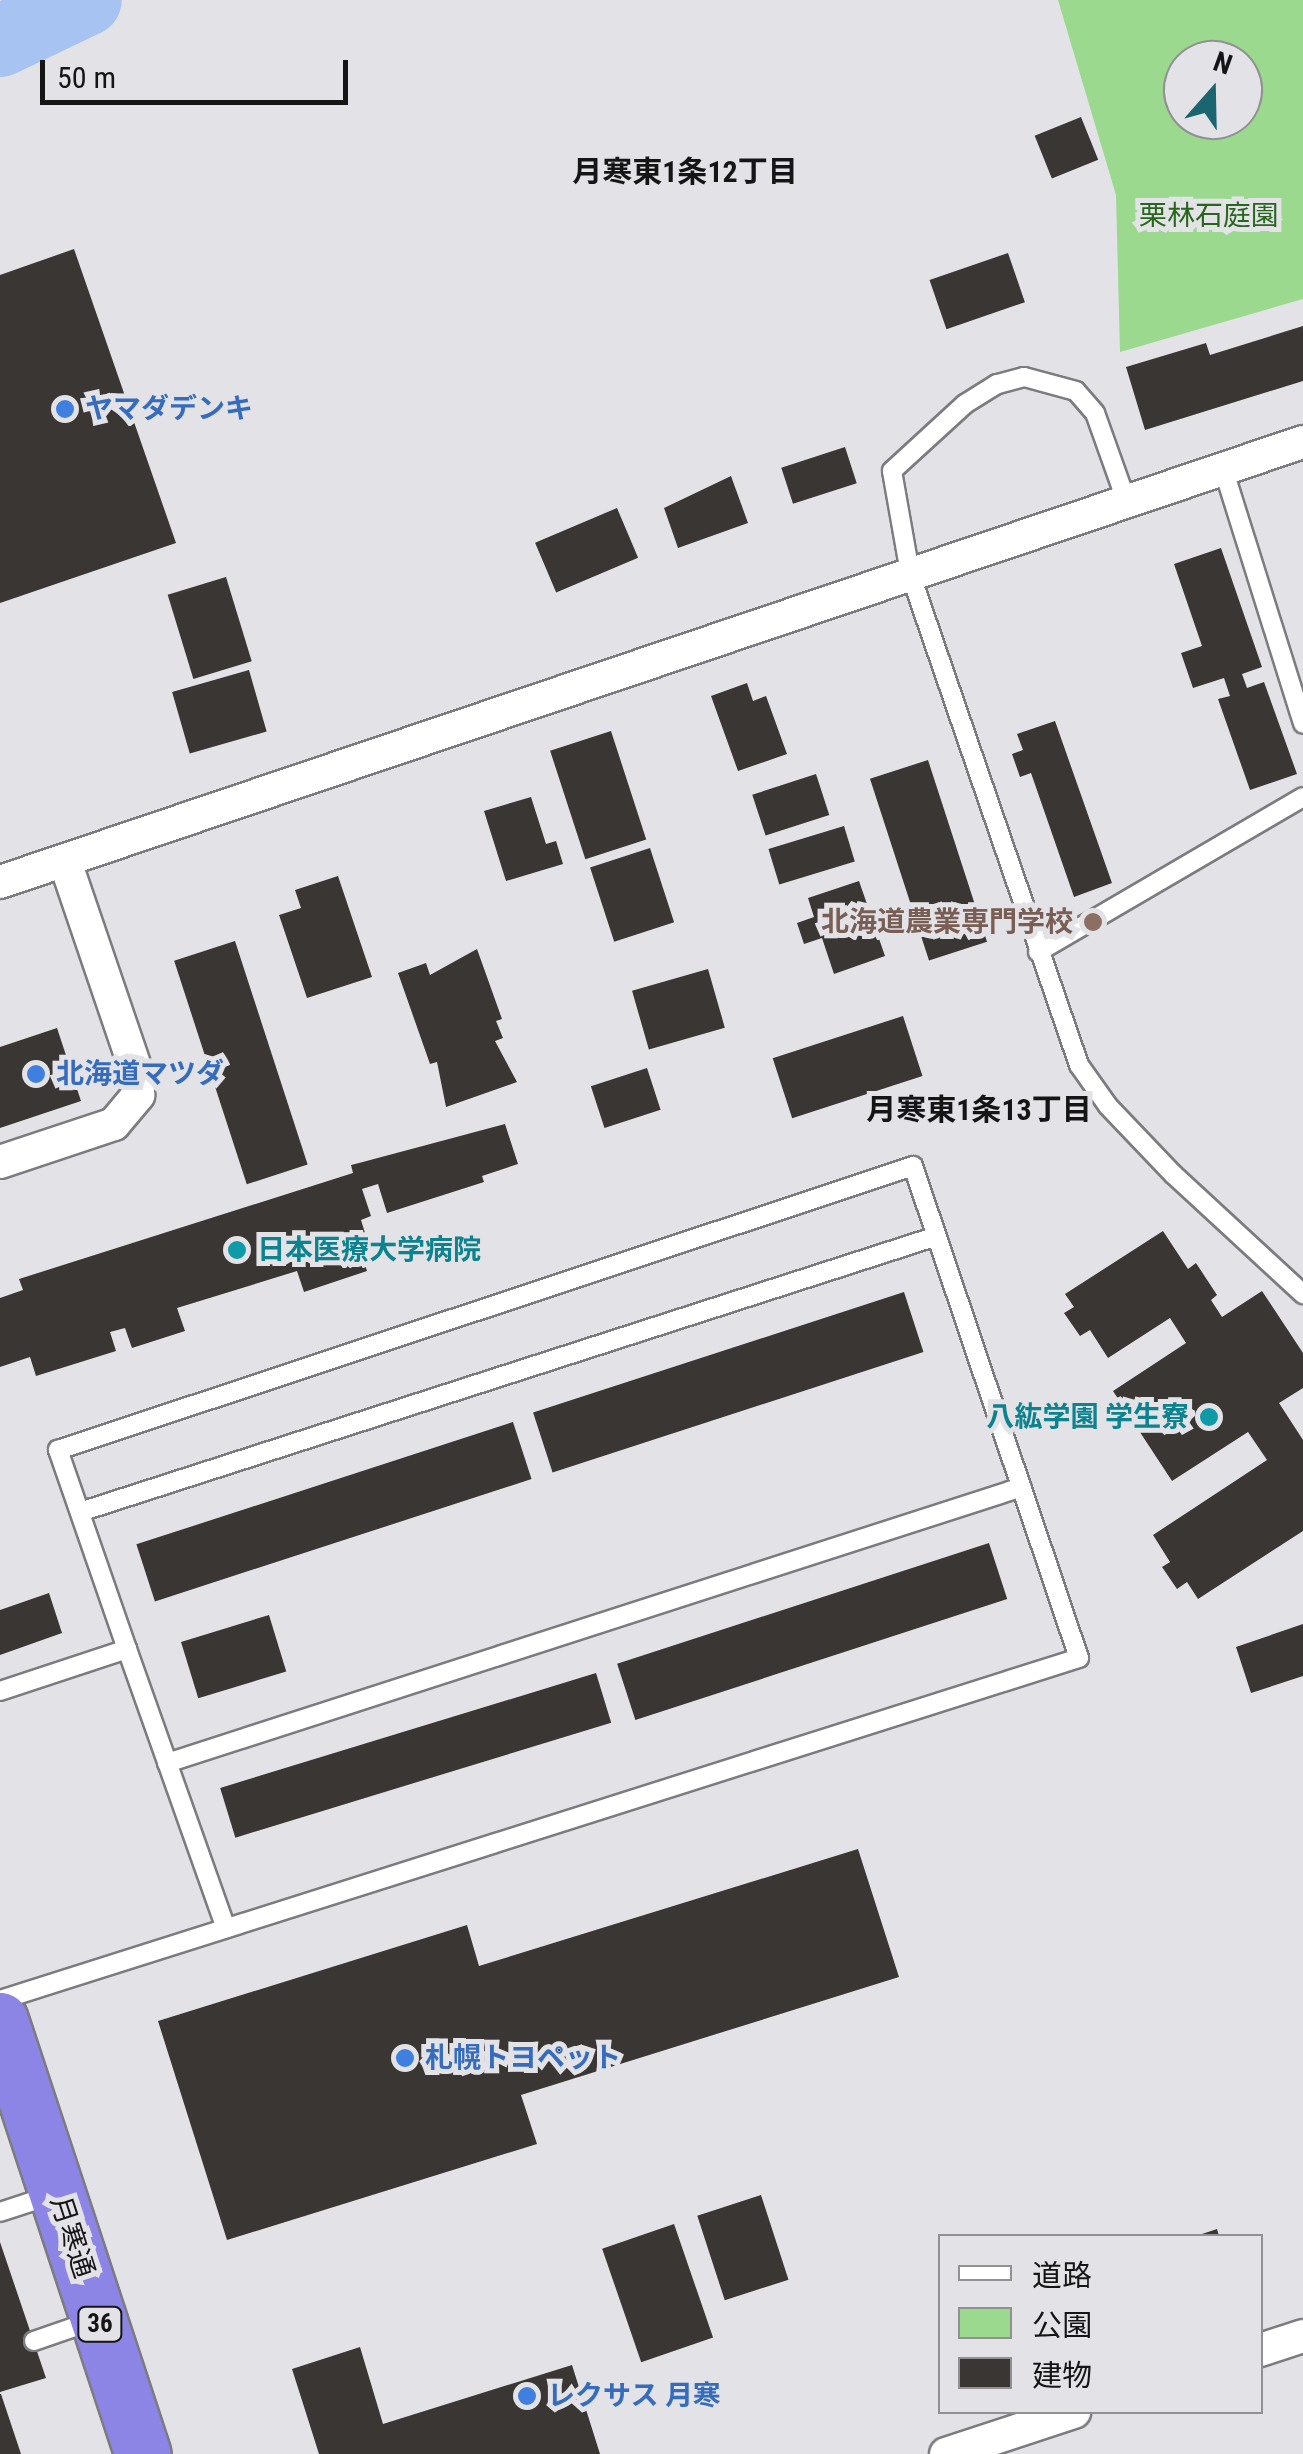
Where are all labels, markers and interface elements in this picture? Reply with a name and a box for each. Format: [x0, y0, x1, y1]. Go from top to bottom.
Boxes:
scale bar [45, 40, 352, 102]
north arrow [1163, 40, 1263, 140]
text: N [1209, 45, 1236, 82]
text: 50 m [57, 60, 116, 95]
district label: 月寒東1条12丁目 [572, 154, 798, 190]
park label: 栗林石庭園 [1139, 199, 1279, 233]
place label: ヤマダデンキ [85, 392, 253, 426]
marker: ヤマダデンキ [54, 398, 76, 420]
place label: 北海道農業専門学校 [821, 905, 1073, 939]
marker: 北海道農業専門学校 [1082, 911, 1104, 933]
place label: 北海道マツダ [56, 1057, 224, 1091]
marker: 北海道マツダ [25, 1063, 47, 1085]
district label: 月寒東1条13丁目 [866, 1092, 1092, 1128]
place label: 日本医療大学病院 [257, 1233, 481, 1267]
marker: 日本医療大学病院 [226, 1239, 248, 1261]
place label: 八紘学園 学生寮 [987, 1400, 1189, 1434]
marker: 八紘学園 学生寮 [1198, 1406, 1220, 1428]
place label: 札幌トヨペット [425, 2041, 621, 2075]
marker: 札幌トヨペット [394, 2047, 416, 2069]
street label: 月寒通 [43, 2192, 101, 2282]
legend [938, 2234, 1263, 2414]
text: 道路 [1032, 2258, 1092, 2293]
road number: 36 [75, 2304, 125, 2344]
text: 公園 [1032, 2308, 1092, 2343]
text: 建物 [1032, 2358, 1092, 2393]
place label: レクサス 月寒 [547, 2379, 721, 2413]
marker: レクサス 月寒 [516, 2385, 538, 2407]

